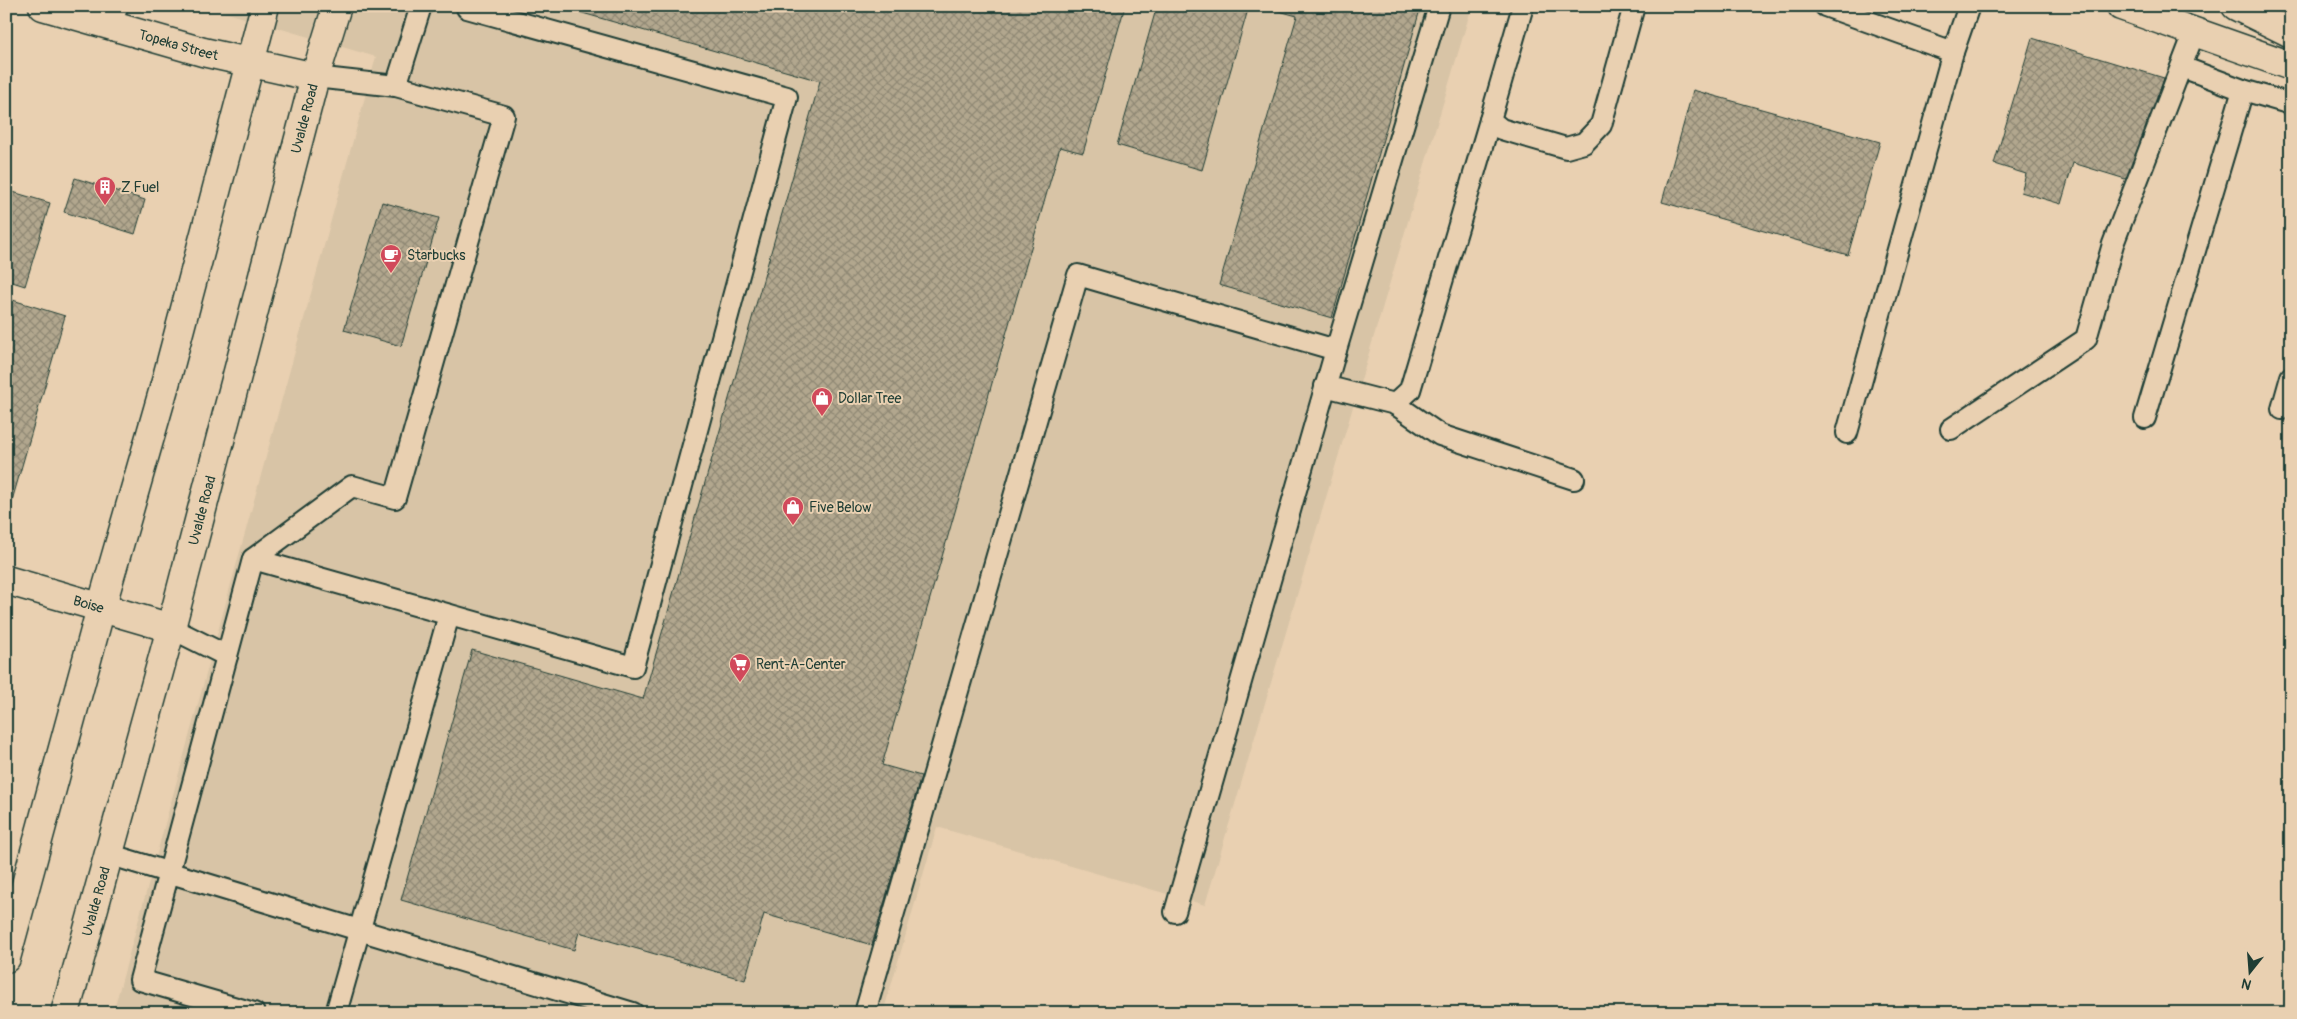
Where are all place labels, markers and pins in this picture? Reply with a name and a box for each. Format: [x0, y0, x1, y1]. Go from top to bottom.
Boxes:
building icon: Z Fuel [93, 175, 117, 206]
place label: Z Fuel [121, 179, 159, 196]
cafe icon: Starbucks [379, 243, 403, 274]
place label: Starbucks [407, 247, 466, 264]
shop icon: Dollar Tree [810, 386, 834, 417]
place label: Dollar Tree [838, 390, 901, 407]
shop icon: Five Below [781, 495, 805, 526]
place label: Five Below [809, 499, 872, 516]
supermarket icon: Rent-A-Center [728, 652, 752, 683]
place label: Rent-A-Center [756, 656, 846, 673]

